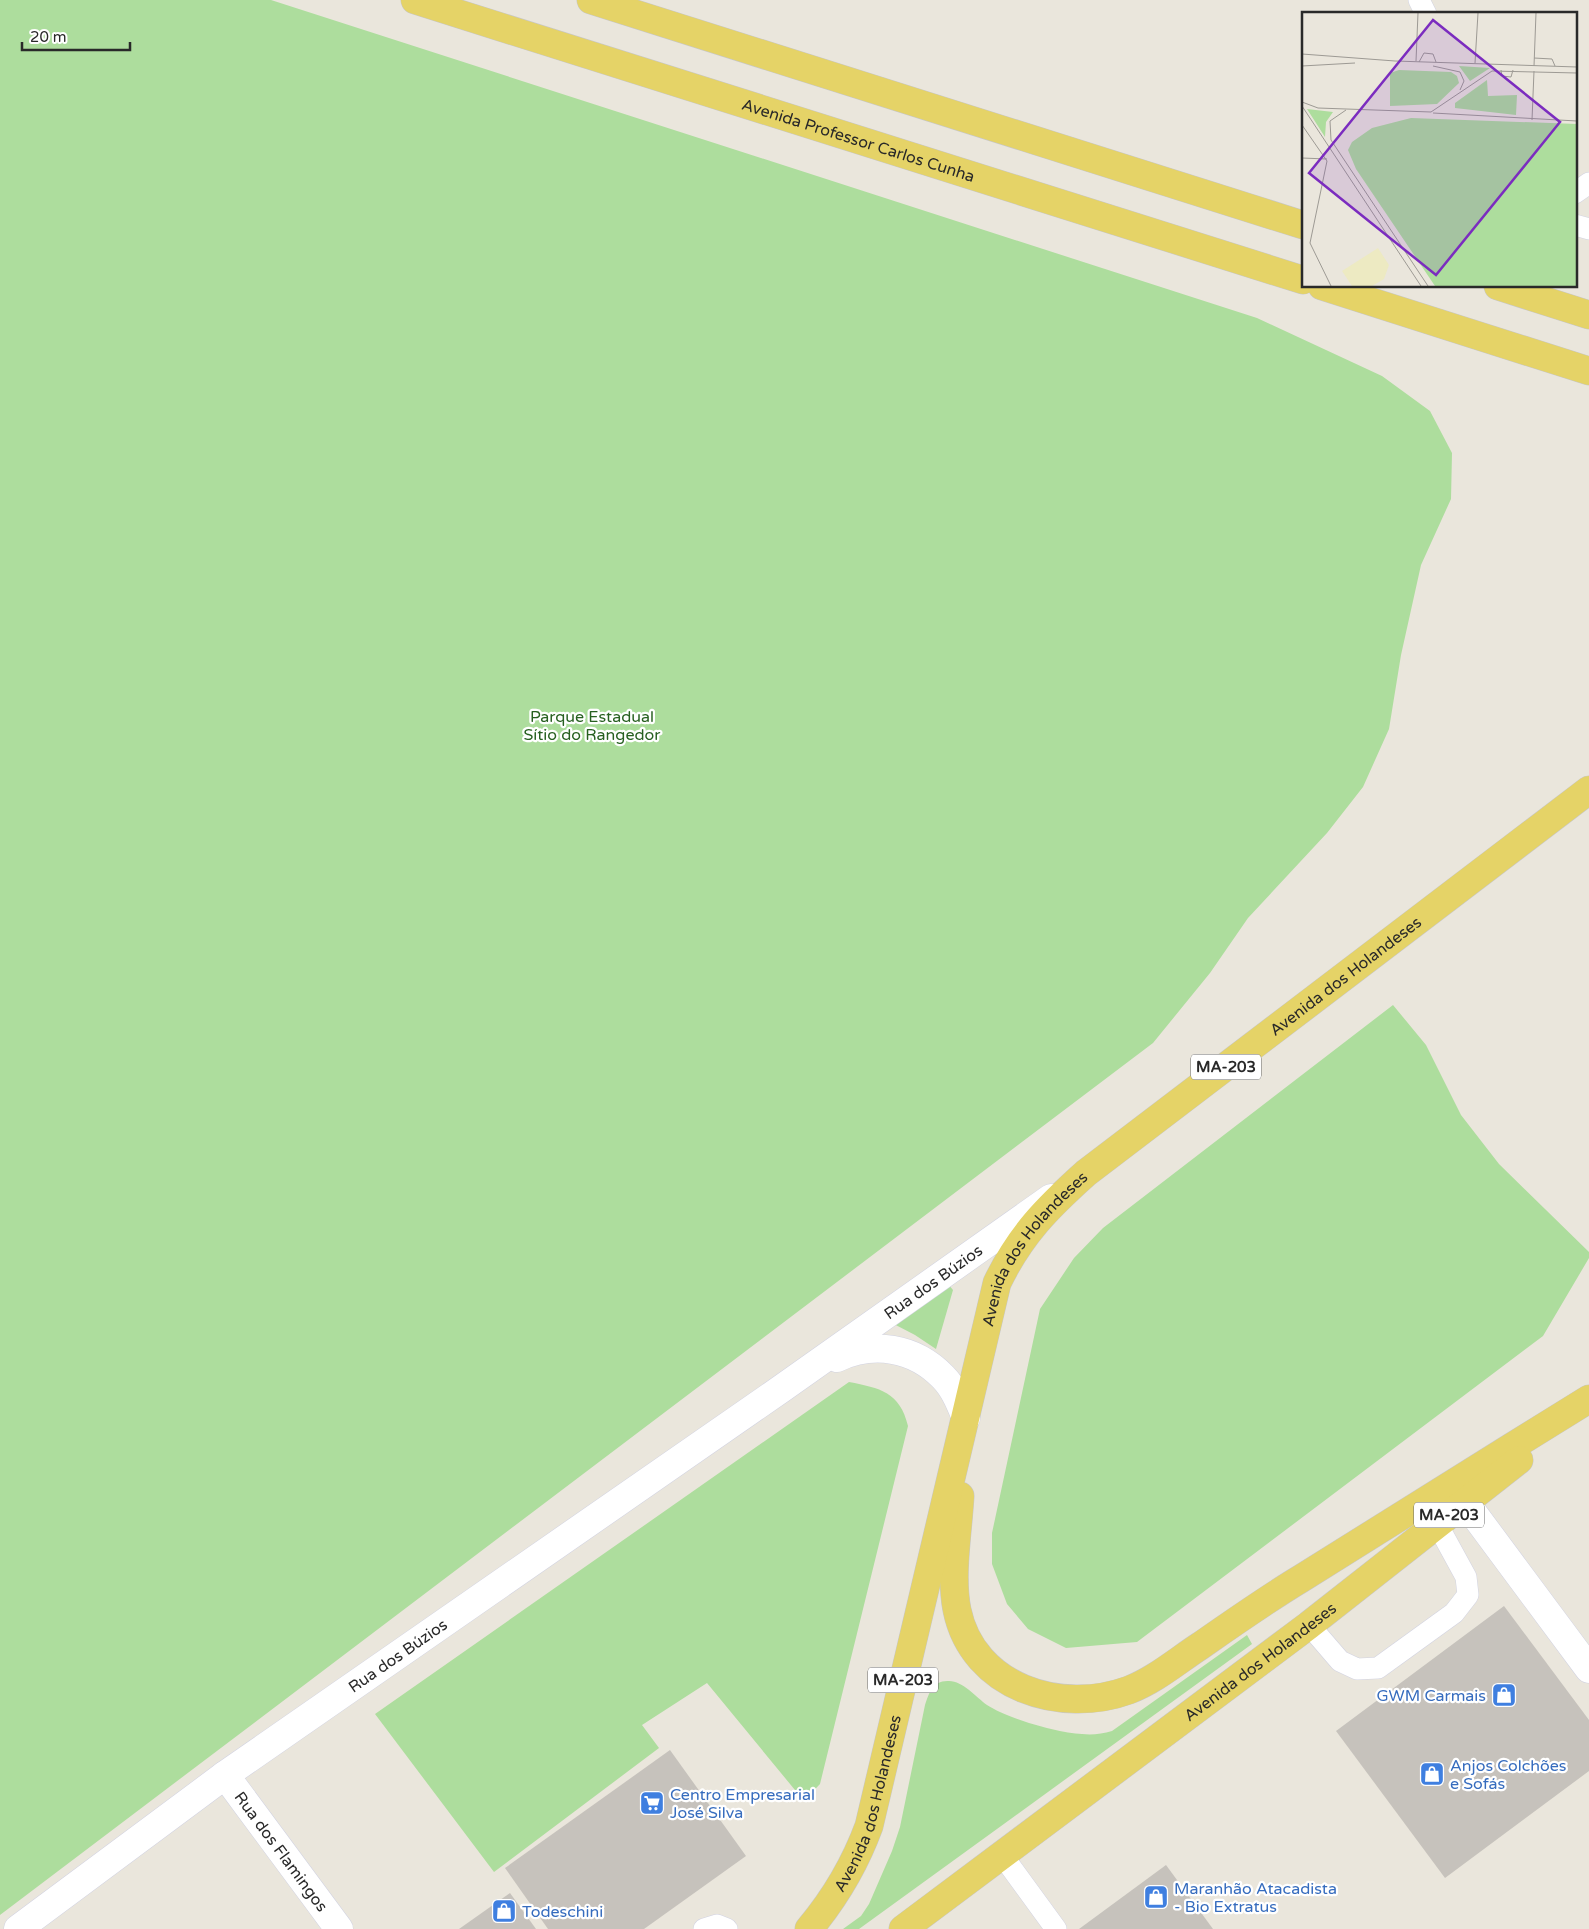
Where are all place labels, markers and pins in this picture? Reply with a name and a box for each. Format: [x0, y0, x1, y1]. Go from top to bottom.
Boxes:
shop icon: GWM Carmais [1491, 1682, 1517, 1708]
place label: GWM Carmais [1377, 1686, 1486, 1706]
place label: Anjos Colchões e Sofás [1450, 1756, 1567, 1794]
shop icon: Anjos Colchões e Sofás [1419, 1761, 1445, 1787]
place label: Centro Empresarial José Silva [670, 1785, 815, 1823]
supermarket icon: Centro Empresarial José Silva [639, 1790, 665, 1816]
place label: Maranhão Atacadista - Bio Extratus [1174, 1879, 1337, 1917]
shop icon: Maranhão Atacadista - Bio Extratus [1143, 1884, 1169, 1910]
shop icon: Todeschini [491, 1898, 517, 1924]
place label: Todeschini [522, 1902, 603, 1922]

